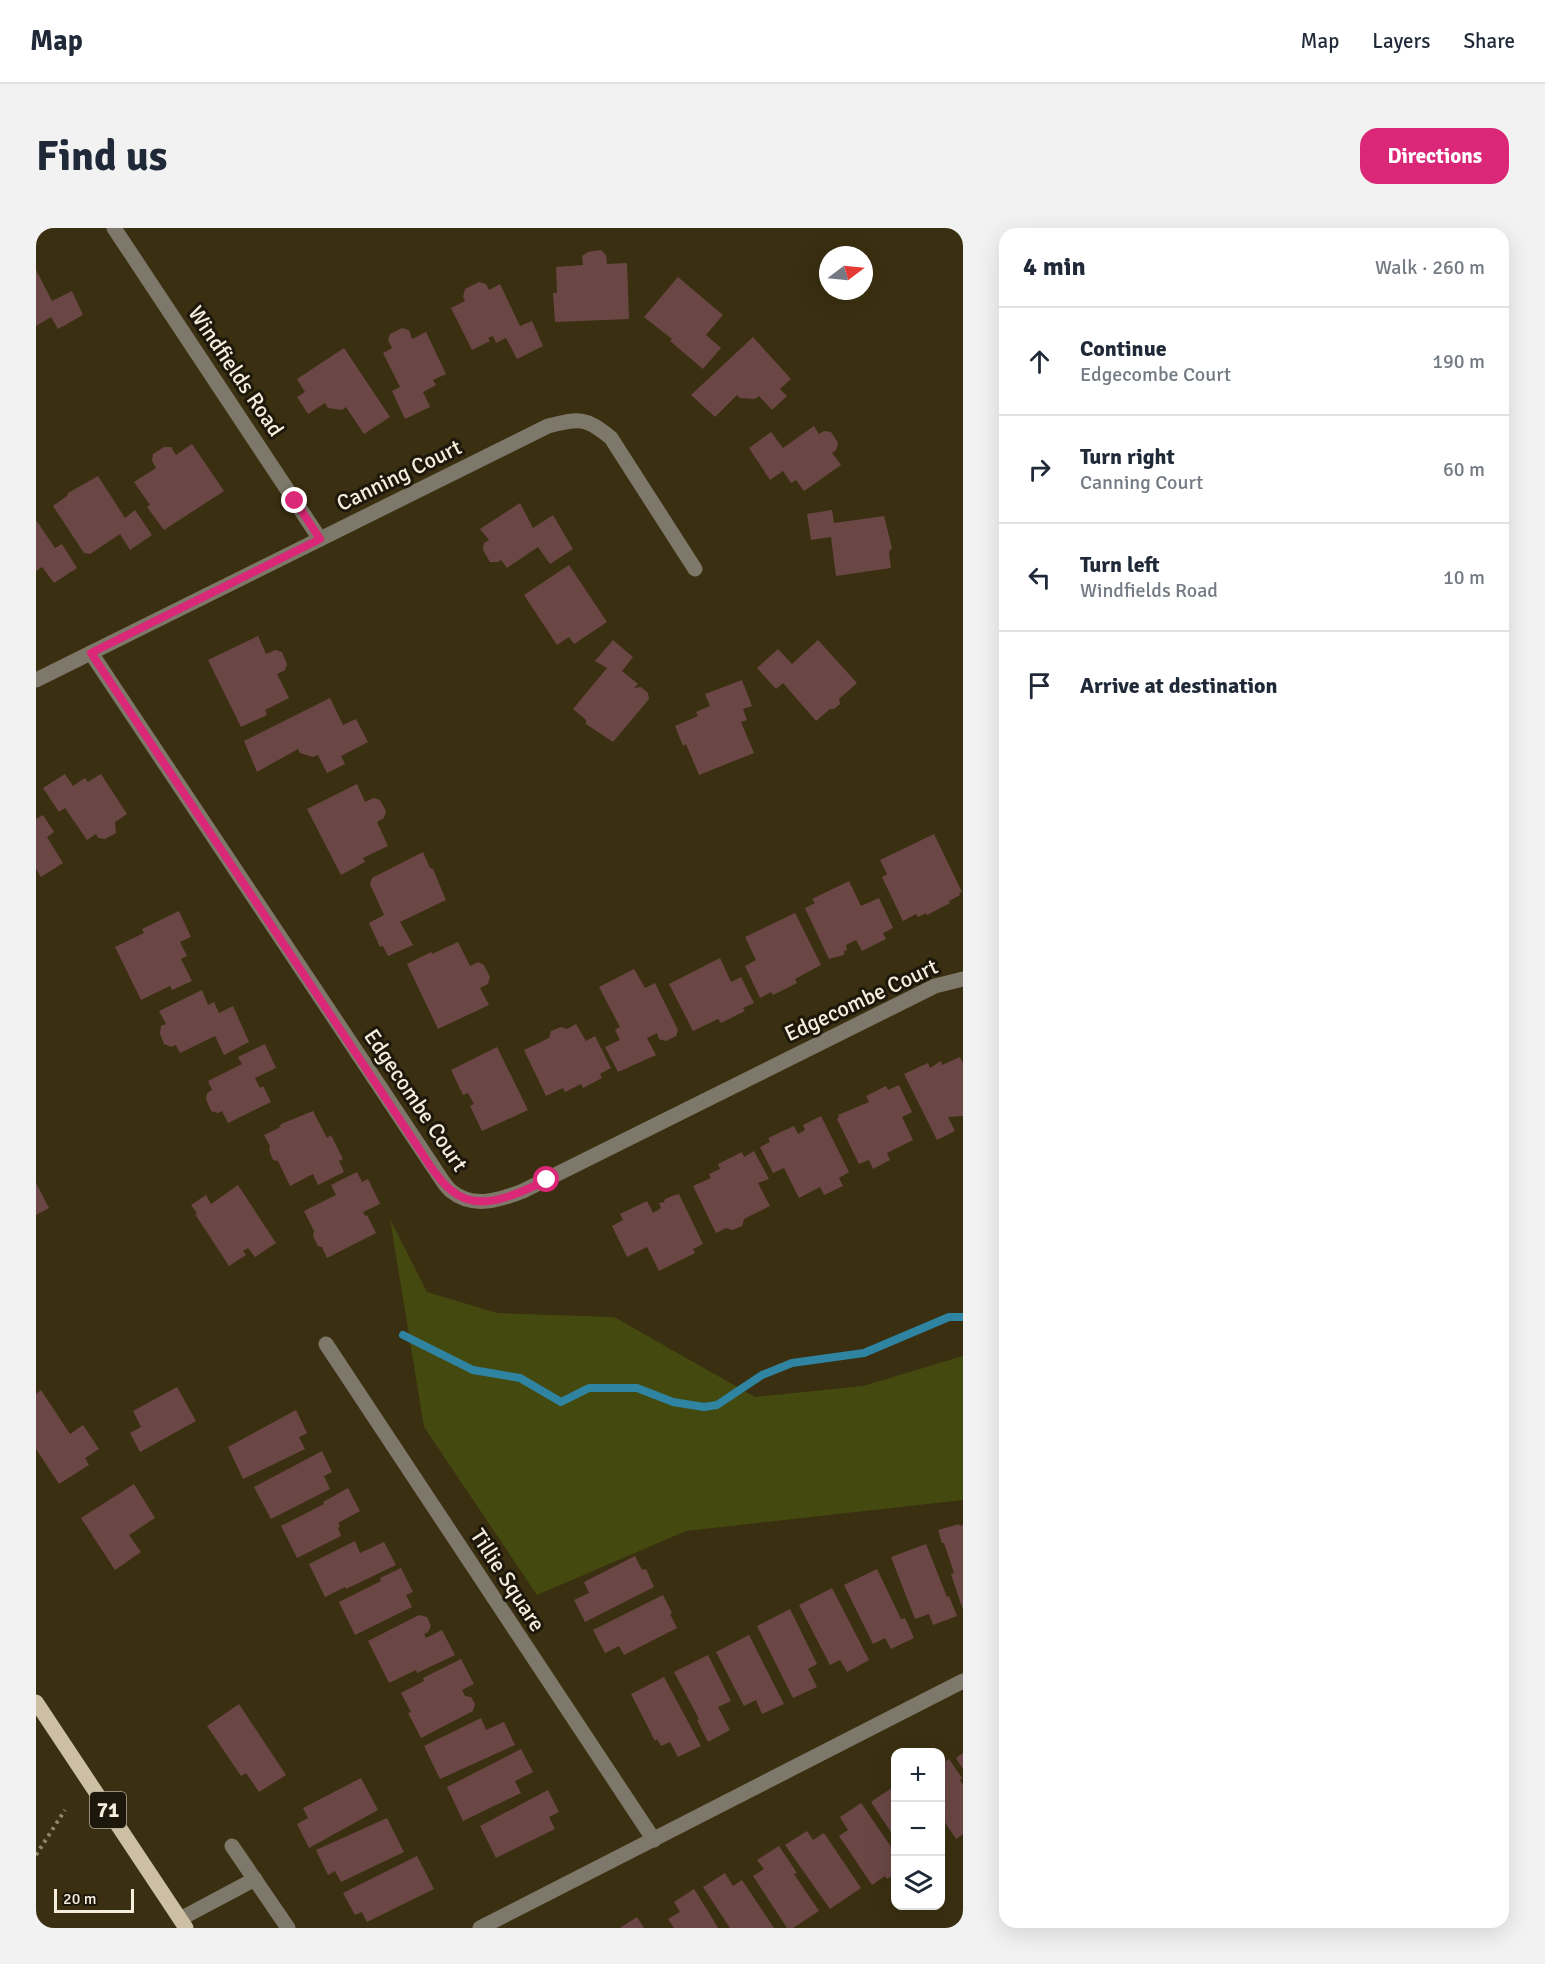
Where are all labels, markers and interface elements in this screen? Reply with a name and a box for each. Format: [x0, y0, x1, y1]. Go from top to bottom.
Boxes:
text: Map [30, 24, 83, 58]
text: Map [1301, 28, 1339, 54]
text: Layers [1372, 28, 1430, 54]
text: Share [1463, 28, 1515, 54]
button: Directions [1360, 128, 1509, 184]
text: Find us [36, 131, 167, 182]
north arrow [819, 246, 873, 300]
text: 4 min [1023, 251, 1086, 283]
text: Walk · 260 m [1375, 255, 1485, 280]
street label: Windfields Road [182, 301, 290, 441]
text: Continue [1080, 335, 1167, 362]
icon: ahead [1023, 345, 1056, 378]
text: 190 m [1432, 349, 1485, 374]
text: Edgecombe Court [1080, 362, 1231, 387]
street label: Canning Court [332, 433, 466, 517]
text: Turn right [1080, 443, 1175, 470]
icon: right [1023, 453, 1056, 486]
text: 60 m [1443, 457, 1485, 482]
text: Canning Court [1080, 470, 1203, 495]
route end [281, 487, 307, 513]
text: Turn left [1080, 551, 1160, 578]
icon: left [1023, 561, 1056, 594]
text: 10 m [1443, 565, 1485, 590]
text: Windfields Road [1080, 578, 1218, 603]
icon: arrive [1023, 669, 1056, 702]
text: Arrive at destination [1080, 672, 1277, 699]
street label: Edgecombe Court [780, 953, 942, 1047]
street label: Edgecombe Court [358, 1024, 474, 1177]
route start [533, 1166, 559, 1192]
street label: Tillie Square [465, 1524, 551, 1636]
map controls [891, 1748, 945, 1910]
button: + [891, 1748, 945, 1802]
road number: 71 [90, 1792, 126, 1828]
button: − [891, 1802, 945, 1856]
button: layers [891, 1856, 945, 1910]
scale bar [54, 1886, 134, 1914]
text: 20 m [63, 1889, 97, 1909]

